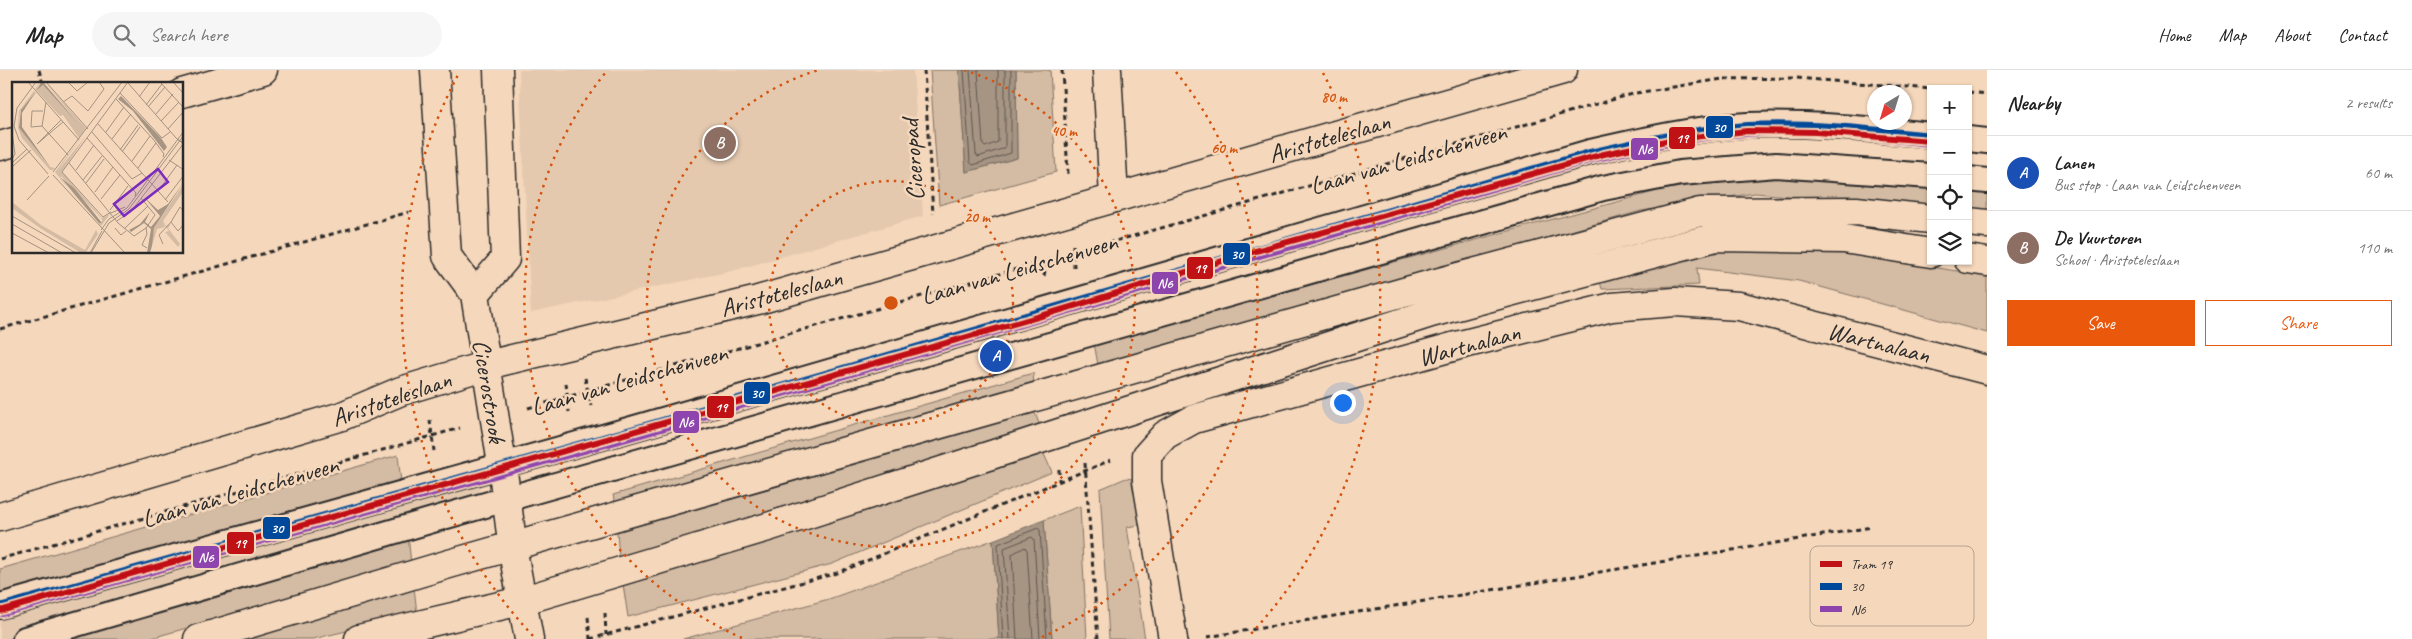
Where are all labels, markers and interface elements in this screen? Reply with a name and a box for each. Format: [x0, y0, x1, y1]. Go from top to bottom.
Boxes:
search box [92, 12, 442, 57]
text: Map [25, 20, 62, 50]
icon: search [110, 21, 138, 49]
text: Search here [150, 23, 228, 47]
text: Home [2158, 24, 2191, 46]
text: Map [2219, 24, 2246, 46]
text: About [2274, 24, 2310, 46]
text: Contact [2338, 24, 2387, 46]
inset map [12, 82, 184, 254]
north arrow [1867, 85, 1912, 130]
map controls [1927, 85, 1972, 265]
button: + [1927, 85, 1972, 130]
text: 80 m [1321, 88, 1348, 107]
text: Nearby [2007, 90, 2060, 116]
text: 2 results [2345, 93, 2392, 113]
street label: Aristoteleslaan [1265, 105, 1394, 171]
street label: Ciceropad [894, 114, 932, 202]
street label: Laan van Leidschenveen [1306, 115, 1511, 202]
line badge: 30 [1705, 115, 1734, 139]
text: 30 [1713, 119, 1727, 136]
text: 40 m [1051, 122, 1078, 141]
pin: B [704, 124, 736, 162]
line badge: 19 [1668, 126, 1696, 150]
text: 19 [1676, 130, 1690, 147]
button: − [1927, 130, 1972, 175]
line badge: N6 [1630, 137, 1659, 161]
text: 60 m [1211, 139, 1238, 158]
text: N6 [1637, 141, 1654, 158]
text: Lanen [2054, 151, 2094, 175]
text: A [2019, 163, 2027, 183]
text: 60 m [2365, 163, 2392, 183]
button: locate [1927, 175, 1972, 220]
text: Bus stop · Laan van Leidschenveen [2054, 175, 2240, 195]
text: 20 m [964, 208, 991, 227]
button: layers [1927, 220, 1972, 265]
street label: Laan van Leidschenveen [917, 225, 1122, 312]
text: De Vuurtoren [2054, 226, 2141, 250]
text: B [2019, 238, 2027, 258]
text: 110 m [2358, 238, 2392, 258]
line badge: 30 [1222, 242, 1251, 266]
text: 30 [1231, 246, 1245, 263]
text: School · Aristoteleslaan [2054, 250, 2179, 270]
line badge: 19 [1186, 256, 1214, 280]
text: 19 [1194, 260, 1208, 277]
street label: Aristoteleslaan [717, 261, 846, 325]
line badge: N6 [1151, 271, 1179, 295]
text: N6 [1157, 275, 1174, 292]
centre of rings [882, 294, 900, 312]
button: Save [2007, 300, 2195, 346]
button: Share [2205, 300, 2392, 346]
street label: Wartnalaan [1824, 315, 1934, 371]
street label: Wartnalaan [1415, 316, 1524, 374]
street label: Laan van Leidschenveen [527, 336, 732, 423]
street label: Cicerostrook [465, 337, 513, 447]
pin: A [980, 337, 1012, 375]
street label: Aristoteleslaan [327, 363, 456, 434]
line badge: 30 [743, 381, 771, 405]
text: 30 [751, 385, 765, 402]
your location [1330, 390, 1356, 416]
line badge: 19 [706, 395, 735, 419]
text: 19 [715, 399, 729, 416]
line badge: N6 [672, 410, 700, 434]
text: N6 [678, 414, 695, 431]
street label: Laan van Leidschenveen [138, 448, 343, 535]
line badge: 30 [262, 516, 291, 540]
text: 30 [271, 520, 285, 537]
line badge: 19 [226, 531, 255, 555]
text: 19 [234, 535, 248, 552]
line badge: N6 [192, 545, 220, 569]
legend [1810, 546, 1974, 626]
text: N6 [198, 549, 215, 566]
text: Tram 19 [1851, 556, 1894, 573]
text: 30 [1851, 578, 1865, 595]
text: N6 [1851, 601, 1866, 618]

